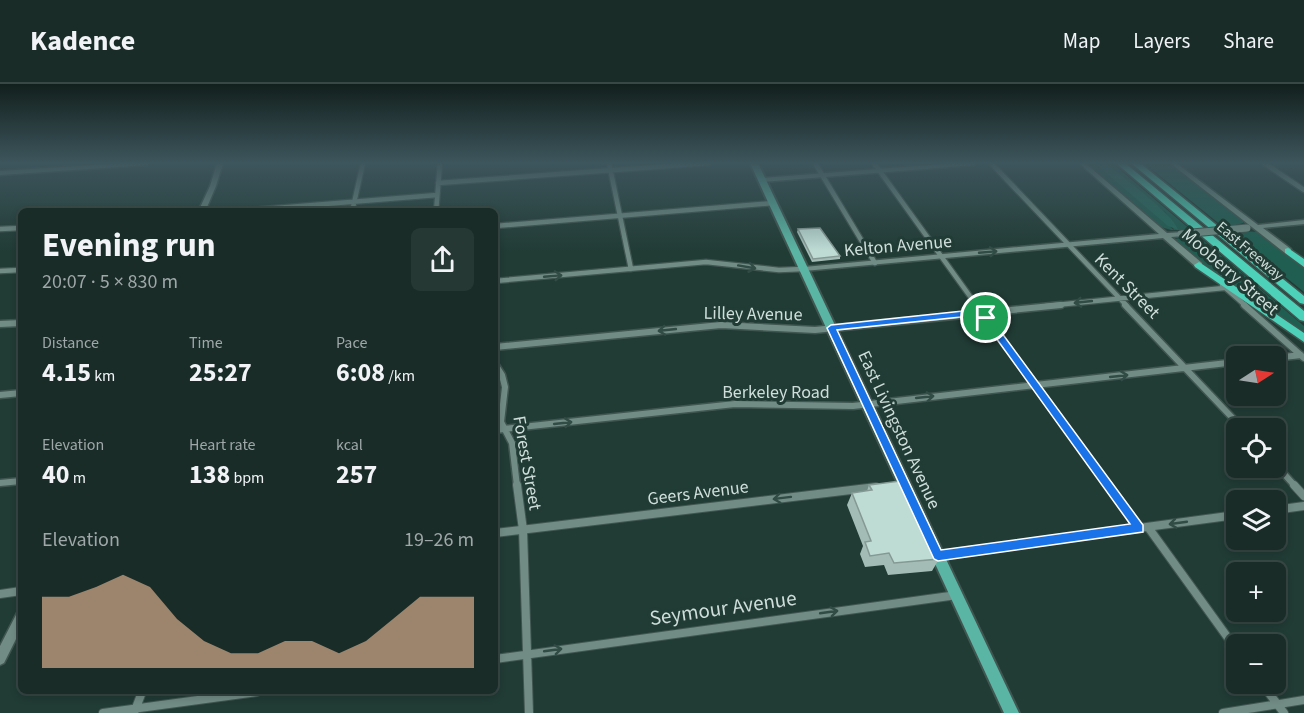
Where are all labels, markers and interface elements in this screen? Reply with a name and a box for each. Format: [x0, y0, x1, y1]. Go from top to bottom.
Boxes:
text: Kadence [30, 21, 135, 61]
text: Map [1063, 26, 1100, 56]
text: Layers [1133, 26, 1190, 56]
text: Share [1223, 26, 1274, 56]
street label: East Freeway [1212, 217, 1288, 285]
text: Evening run [42, 222, 216, 269]
street label: Mooberry Street [1176, 223, 1284, 321]
button: share [411, 228, 474, 291]
street label: Kelton Avenue [843, 229, 953, 263]
one-way arrow [977, 246, 997, 257]
street label: Kent Street [1089, 248, 1165, 324]
one-way arrow [737, 262, 757, 273]
text: 20:07 · 5 × 830 m [42, 268, 178, 296]
one-way arrow [543, 270, 563, 281]
pin [960, 292, 1011, 343]
one-way arrow [1073, 297, 1093, 308]
street label: Lilley Avenue [703, 301, 803, 327]
icon: arrive [969, 301, 1002, 334]
one-way arrow [658, 325, 678, 336]
text: Distance [42, 332, 99, 354]
text: Time [189, 332, 223, 354]
text: Pace [336, 332, 367, 354]
north arrow [1226, 346, 1286, 406]
map controls [1226, 346, 1286, 694]
street label: East Livingston Avenue [851, 347, 947, 513]
text: 4.15 [42, 354, 91, 391]
text: 25:27 [189, 354, 252, 391]
text: 6:08 [336, 354, 385, 391]
text: km [91, 365, 115, 387]
text: /km [385, 365, 415, 387]
one-way arrow [1108, 370, 1128, 381]
street label: Berkeley Road [722, 380, 830, 405]
one-way arrow [914, 391, 934, 402]
street label: Forest Street [506, 414, 548, 512]
one-way arrow [553, 417, 573, 428]
button: locate [1226, 418, 1286, 478]
text: Elevation [42, 434, 104, 456]
text: Heart rate [189, 434, 256, 456]
text: kcal [336, 434, 363, 456]
text: 40 [42, 456, 69, 493]
text: 138 [189, 456, 230, 493]
text: 257 [336, 456, 377, 493]
text: m [69, 467, 86, 489]
text: bpm [230, 467, 264, 489]
street label: Geers Avenue [646, 474, 750, 512]
button: layers [1226, 490, 1286, 550]
one-way arrow [773, 493, 793, 504]
one-way arrow [1169, 518, 1188, 529]
text: Elevation [42, 526, 120, 554]
text: 19–26 m [404, 526, 474, 554]
button: + [1226, 562, 1286, 622]
street label: Seymour Avenue [648, 583, 798, 633]
one-way arrow [819, 606, 839, 617]
button: − [1226, 634, 1286, 694]
one-way arrow [543, 645, 562, 656]

